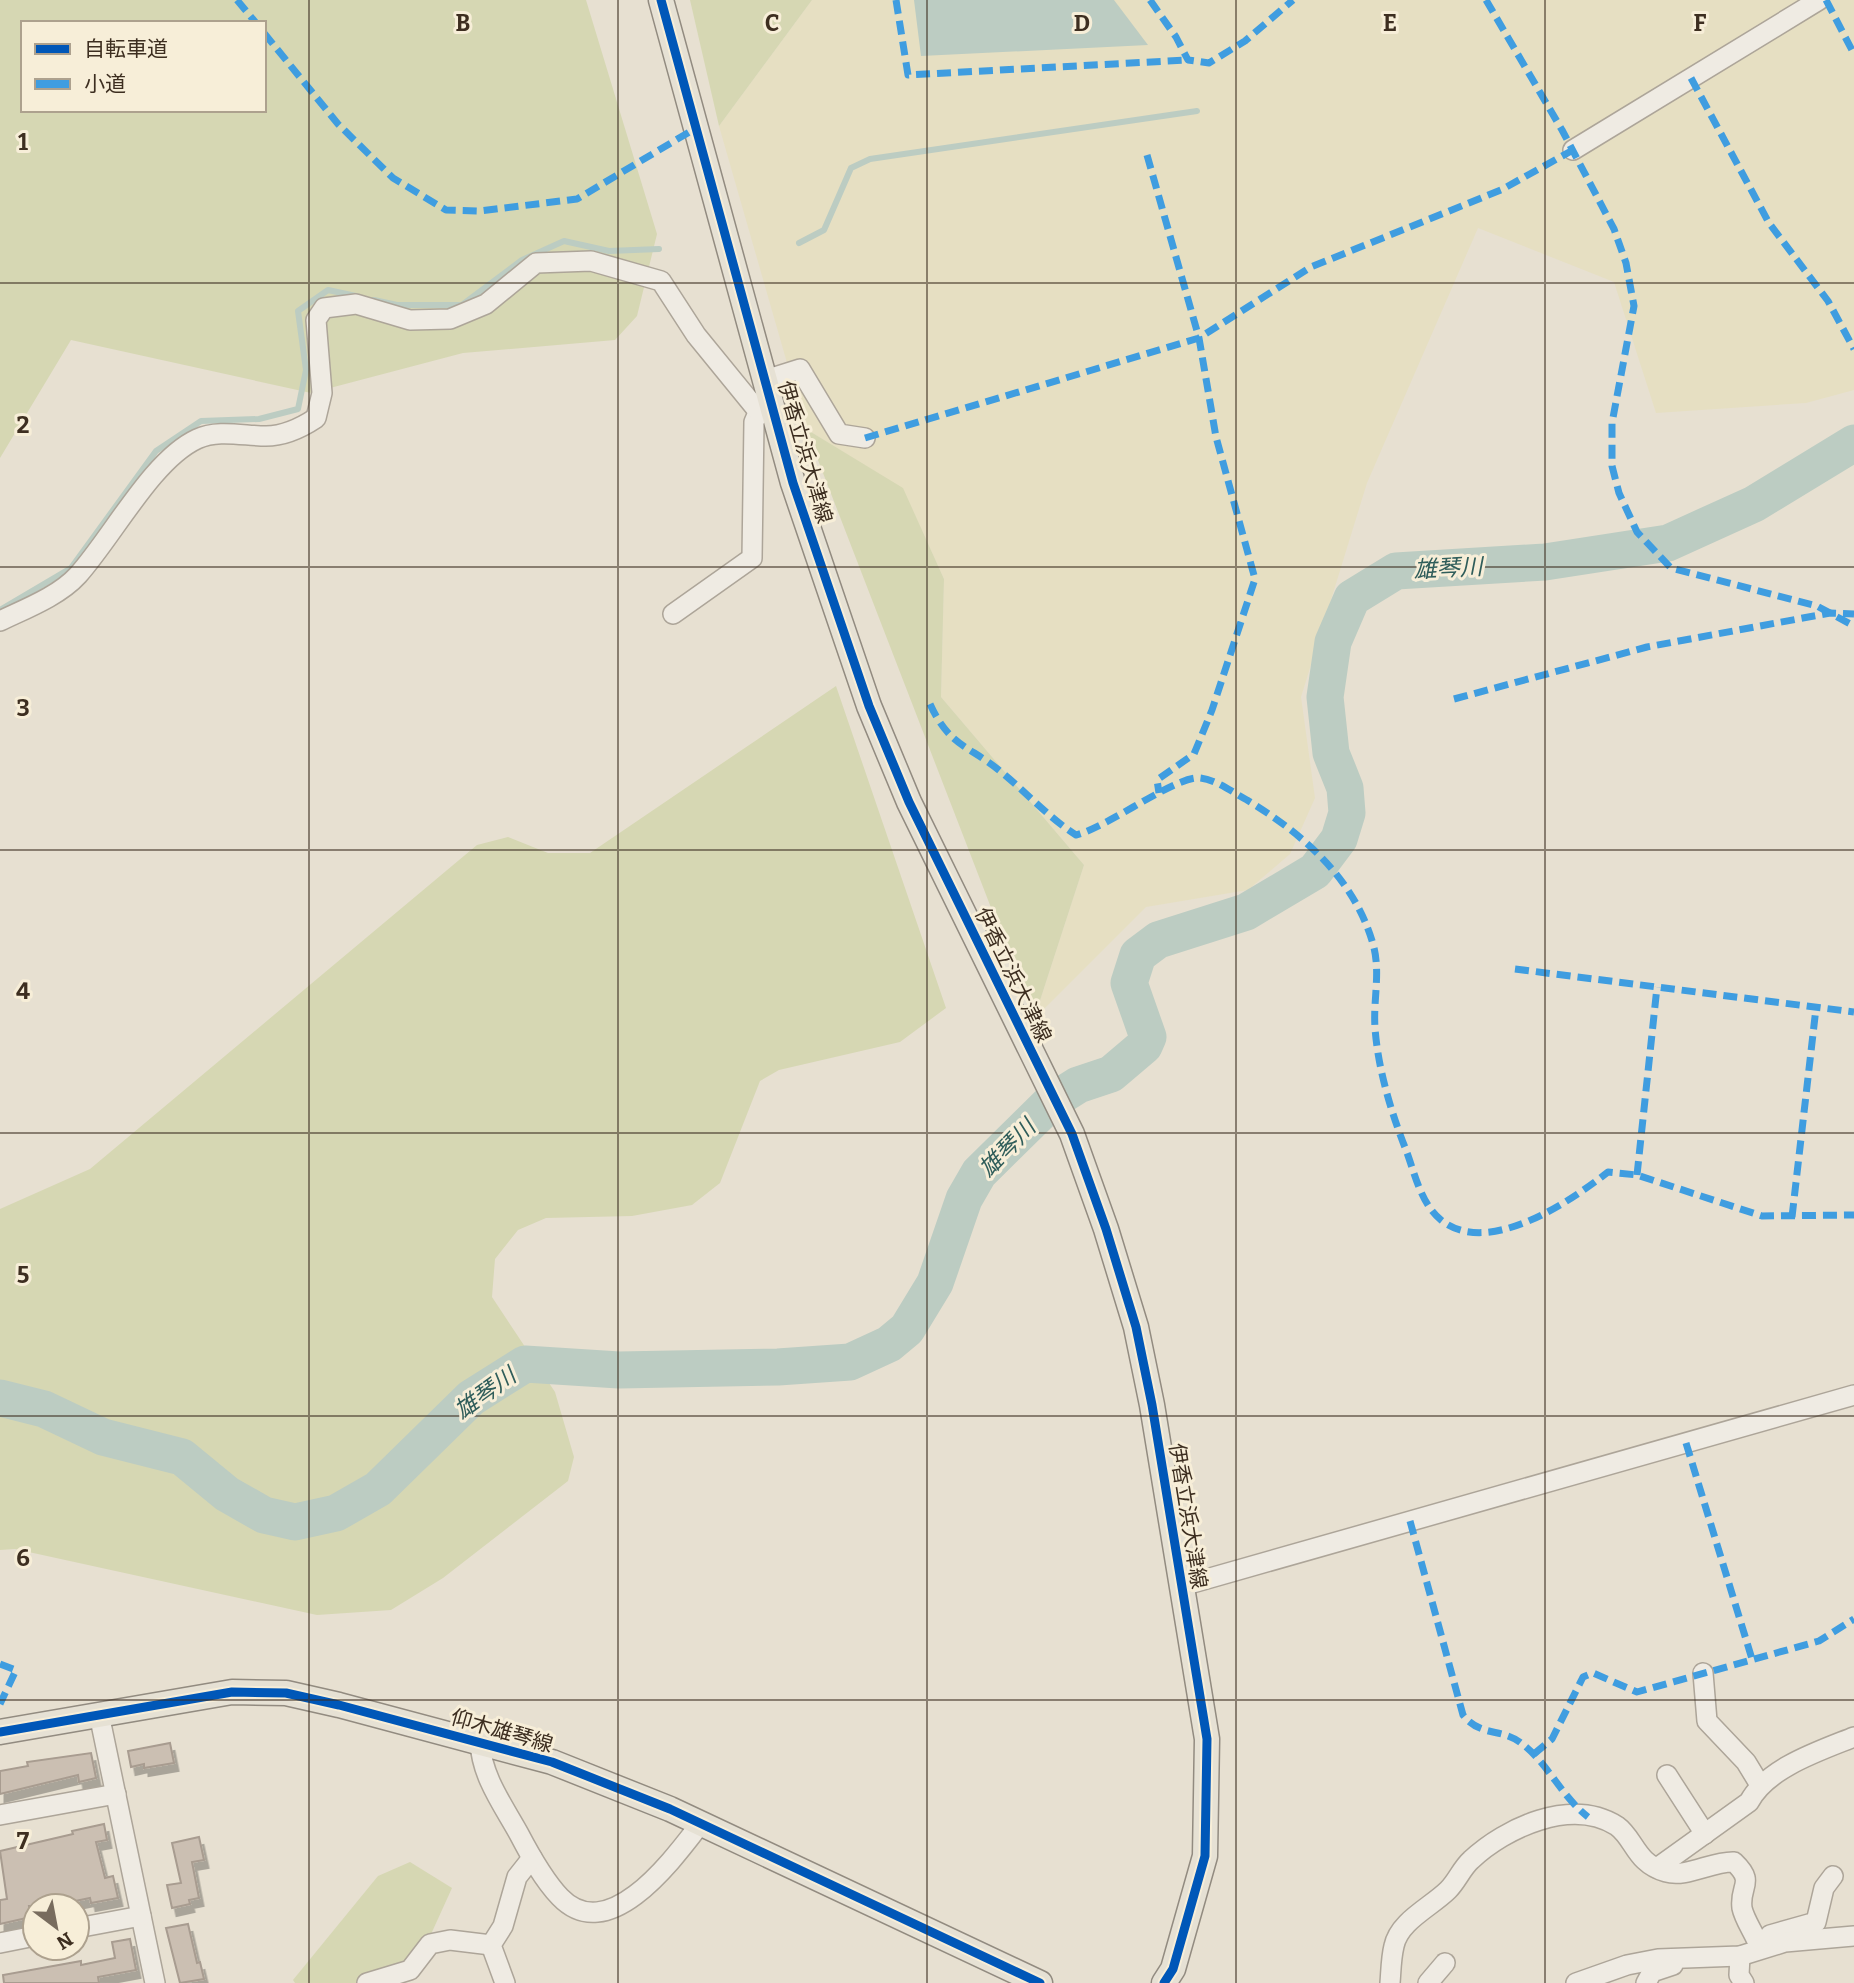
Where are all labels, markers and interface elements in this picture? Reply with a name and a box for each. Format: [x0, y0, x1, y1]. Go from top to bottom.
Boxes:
text: B [456, 9, 470, 37]
text: C [765, 9, 779, 37]
text: D [1074, 9, 1090, 37]
text: E [1383, 9, 1397, 37]
text: F [1694, 9, 1707, 37]
legend [21, 21, 266, 112]
text: 自転車道 [84, 36, 168, 62]
text: 小道 [84, 71, 126, 97]
text: 1 [18, 128, 28, 156]
street label: 伊香立浜大津線 [772, 378, 838, 526]
text: 2 [17, 411, 30, 439]
water label: 雄琴川 [1413, 552, 1486, 584]
text: 3 [16, 694, 30, 722]
street label: 伊香立浜大津線 [969, 903, 1057, 1047]
text: 4 [16, 977, 30, 1005]
water label: 雄琴川 [973, 1111, 1043, 1183]
text: 5 [17, 1261, 29, 1289]
water label: 雄琴川 [449, 1360, 524, 1425]
street label: 伊香立浜大津線 [1164, 1441, 1212, 1591]
text: 6 [16, 1544, 30, 1572]
street label: 仰木雄琴線 [448, 1704, 556, 1758]
text: 7 [17, 1827, 30, 1855]
north arrow [21, 1892, 91, 1962]
text: N [52, 1927, 77, 1955]

